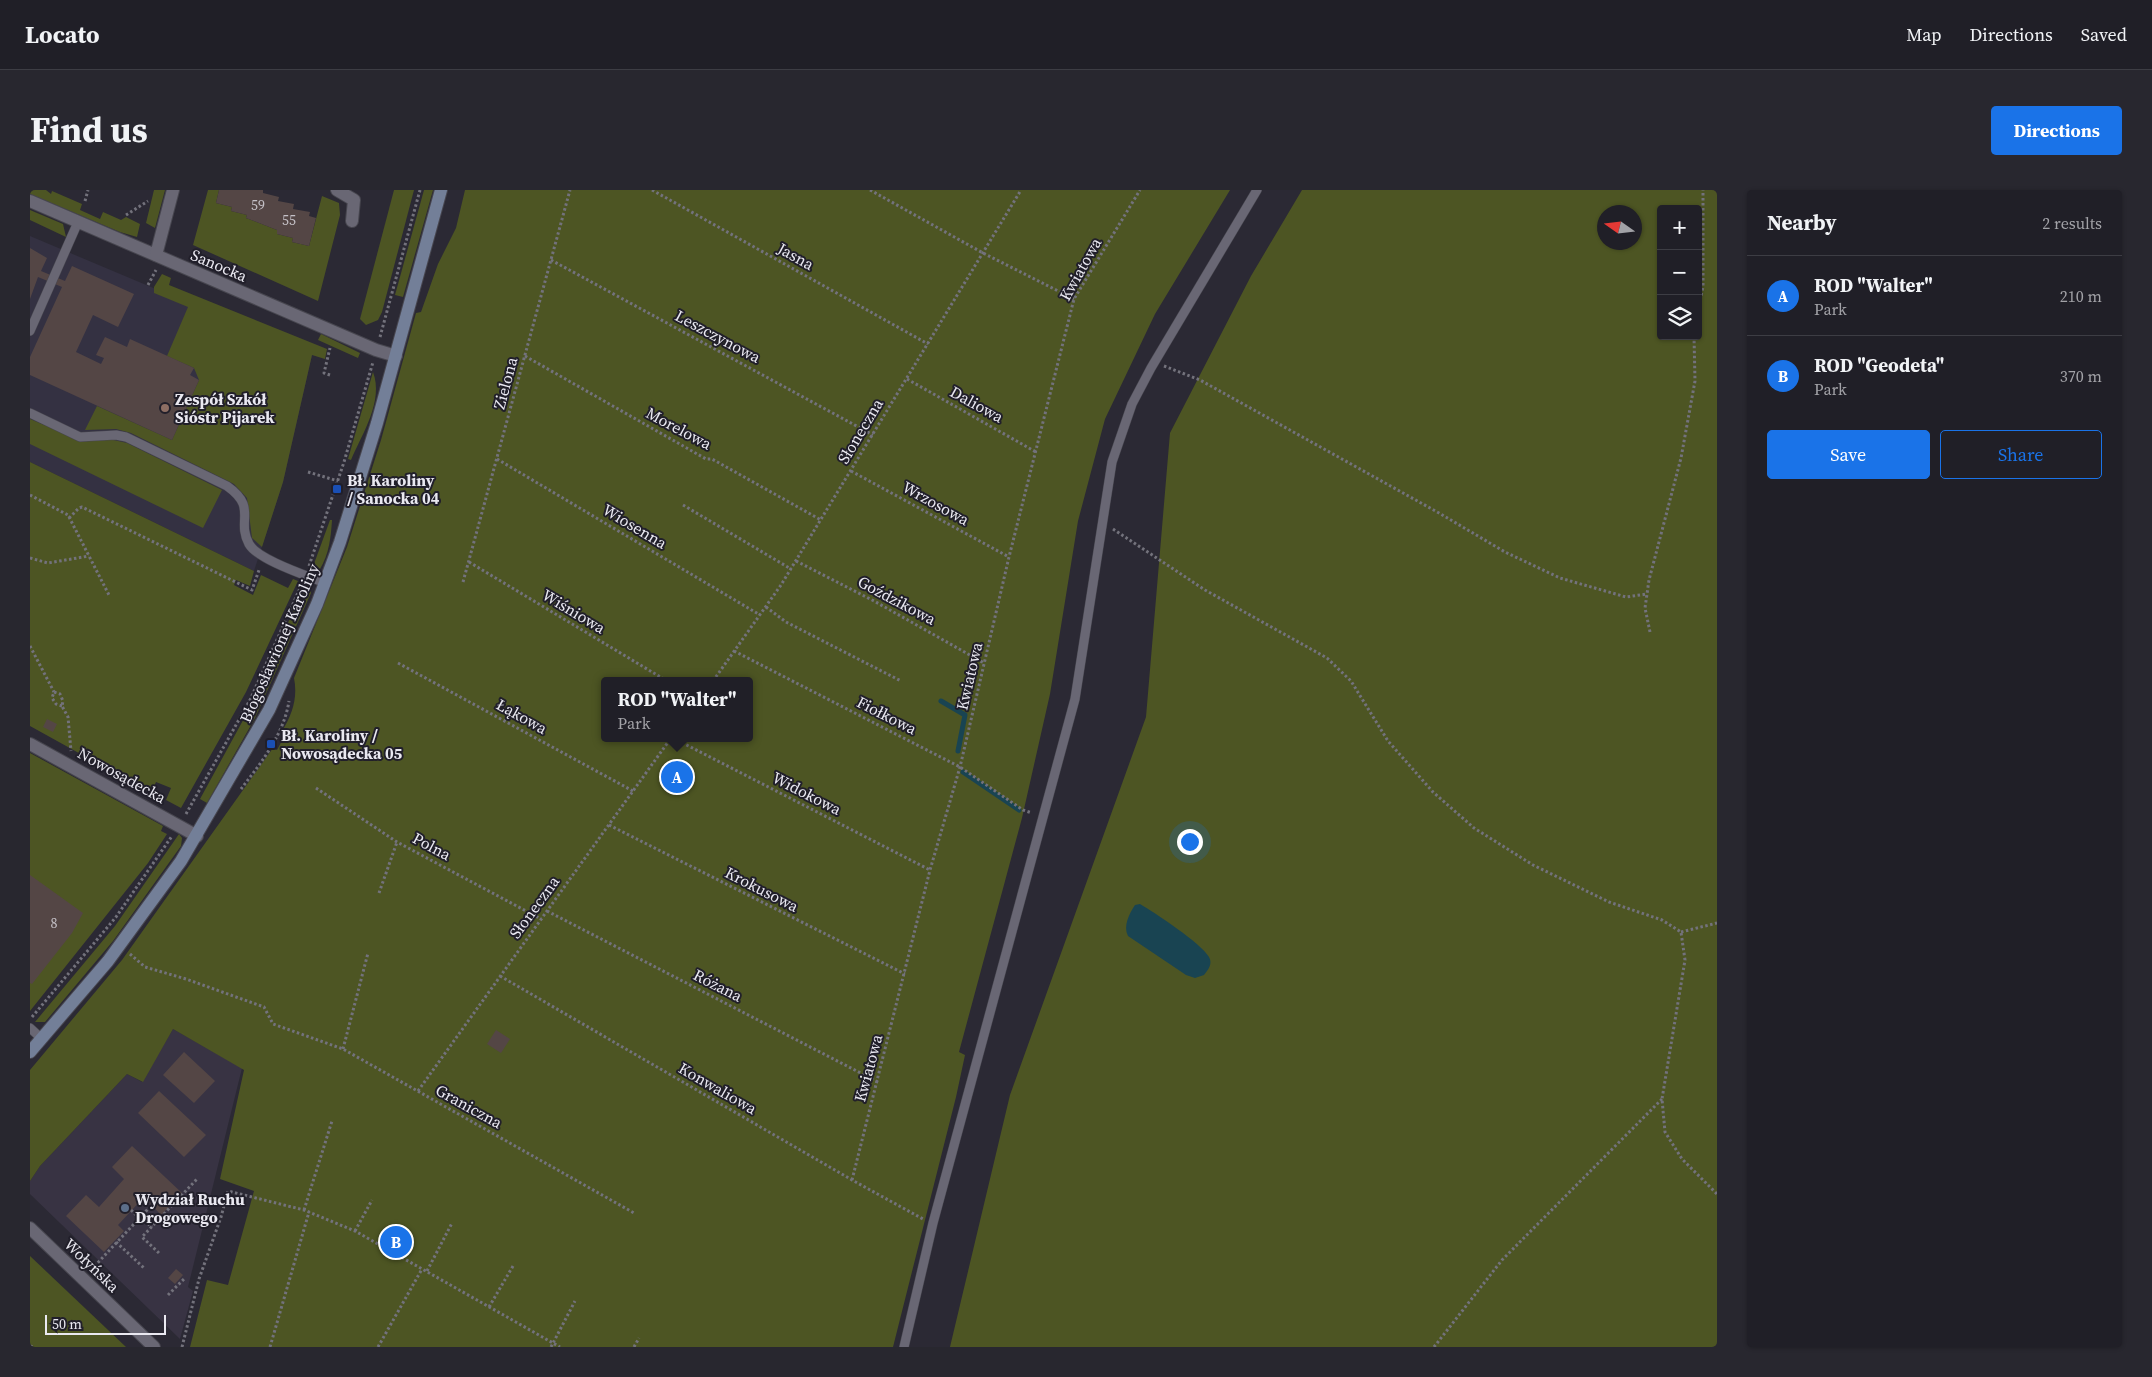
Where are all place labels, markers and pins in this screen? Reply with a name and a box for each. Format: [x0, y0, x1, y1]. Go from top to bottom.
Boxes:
place label: Zespół Szkół Sióstr Pijarek [175, 388, 275, 428]
marker: Zespół Szkół Sióstr Pijarek [159, 402, 171, 414]
place label: Bł. Karoliny / Sanocka 04 [347, 469, 440, 509]
marker: Bł. Karoliny / Sanocka 04 [331, 483, 343, 495]
place label: Bł. Karoliny / Nowosądecka 05 [281, 724, 403, 764]
marker: Bł. Karoliny / Nowosądecka 05 [265, 738, 277, 750]
pin: A [661, 758, 693, 796]
place label: Wydział Ruchu Drogowego [135, 1188, 245, 1228]
marker: Wydział Ruchu Drogowego [119, 1202, 131, 1214]
pin: B [380, 1223, 412, 1261]

